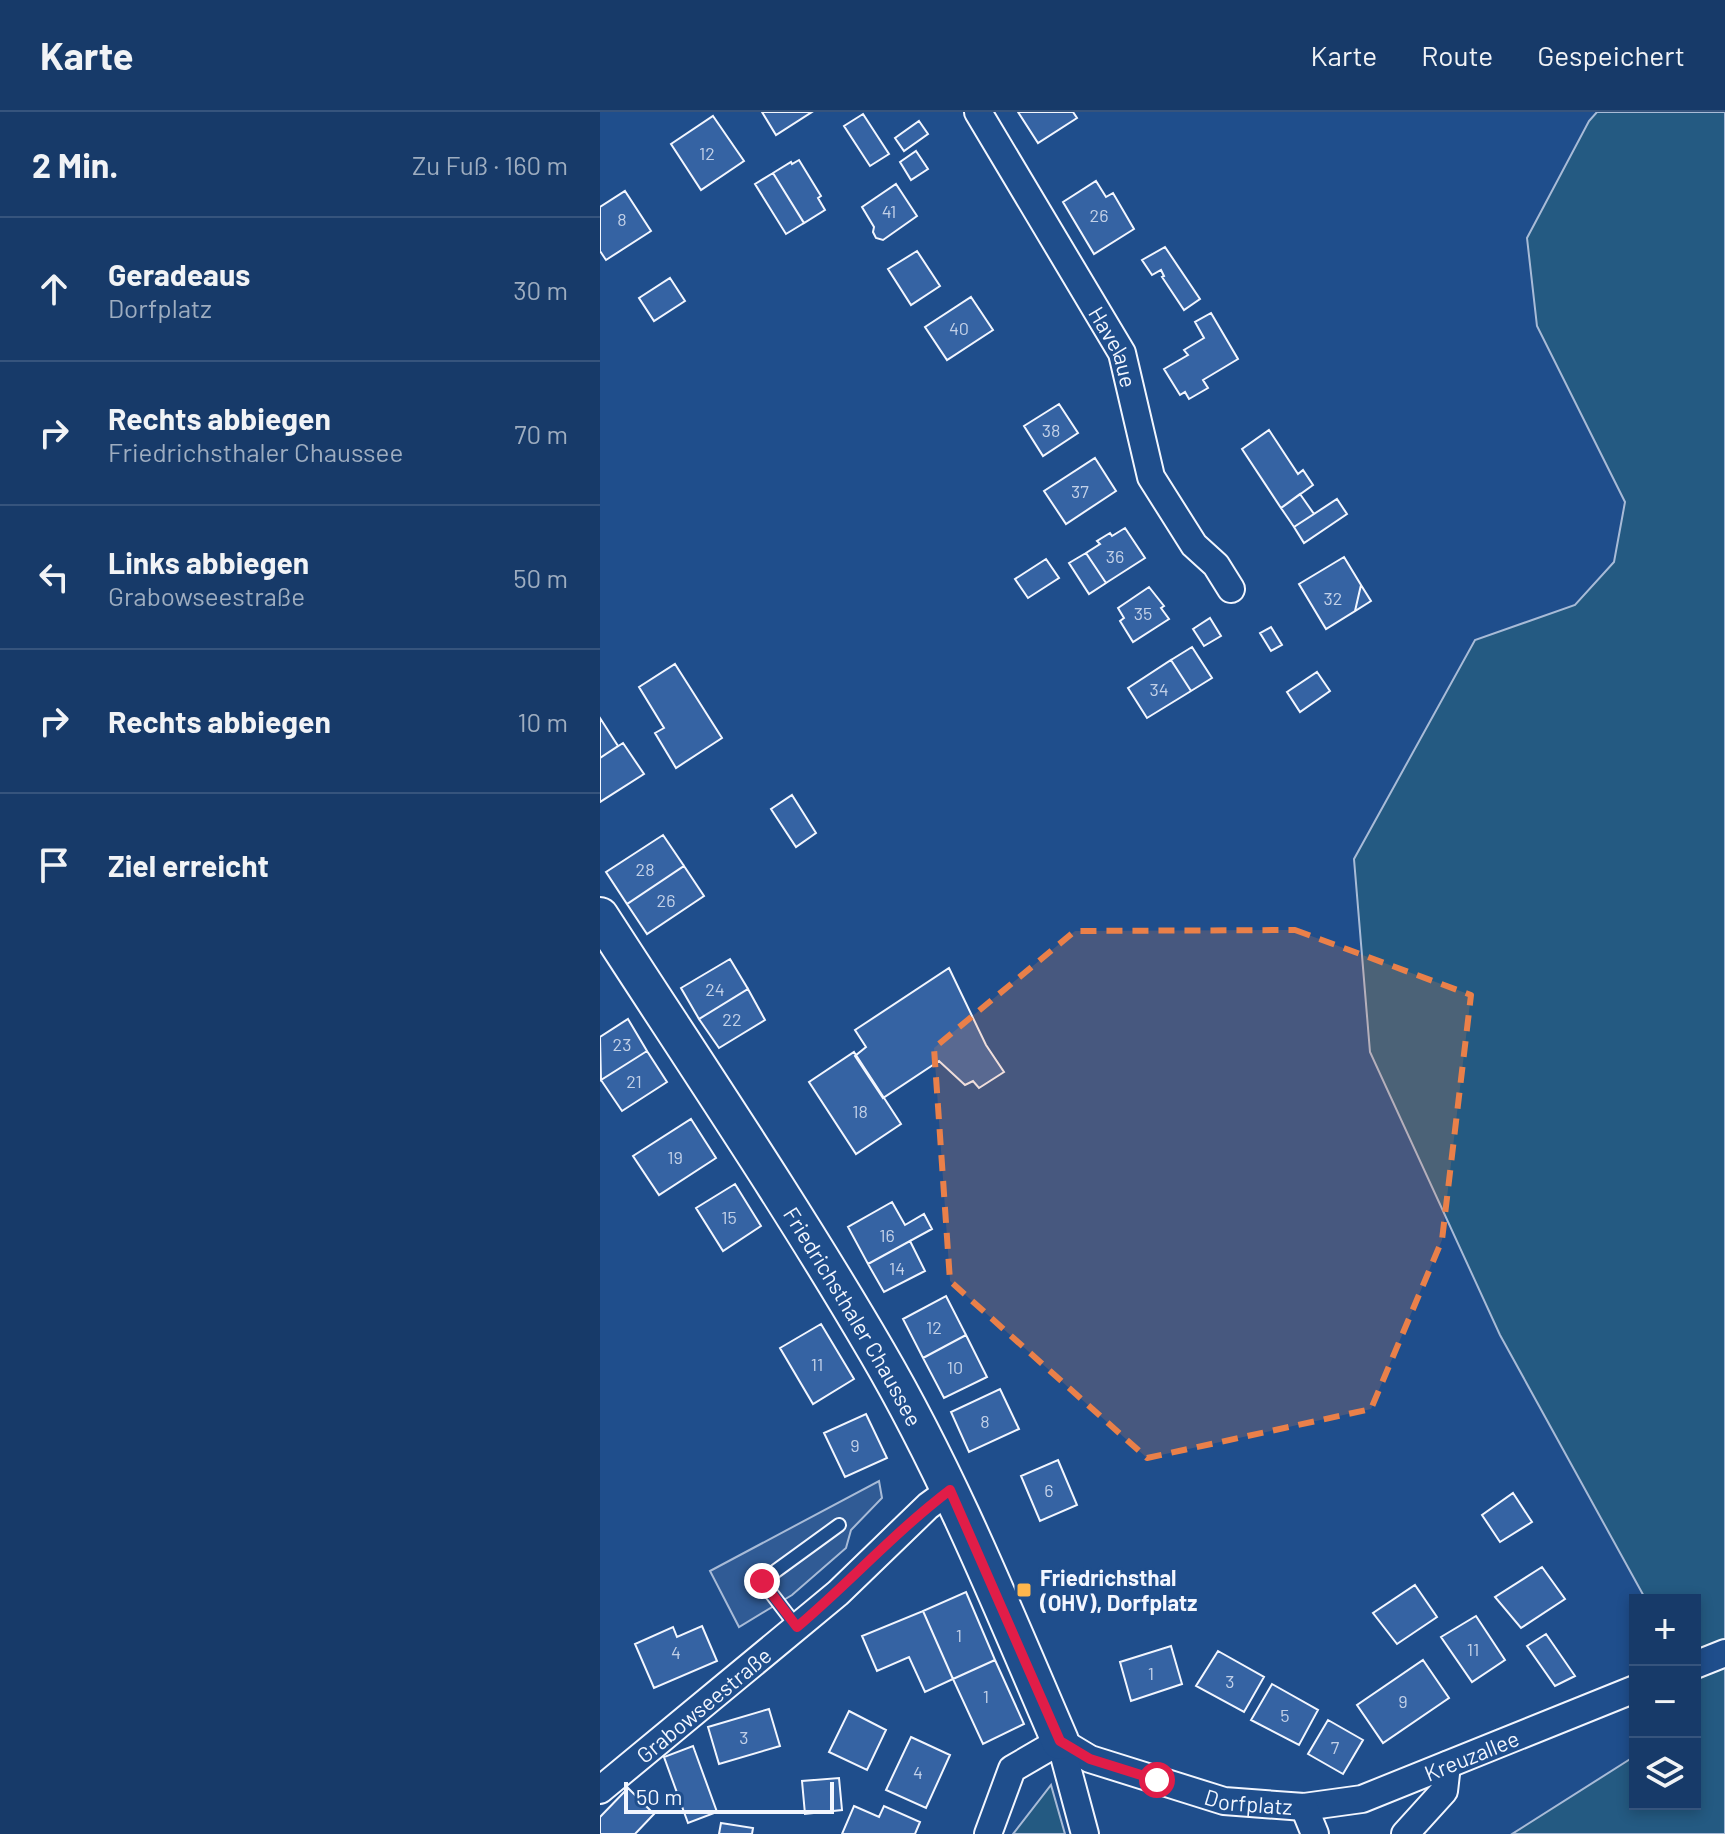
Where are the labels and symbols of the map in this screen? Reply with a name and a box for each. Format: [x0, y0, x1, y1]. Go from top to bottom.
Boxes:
house number: 12 [699, 142, 715, 164]
house number: 41 [882, 200, 896, 222]
house number: 26 [1090, 204, 1108, 226]
house number: 8 [617, 208, 627, 230]
street label: Havelaue [1084, 301, 1143, 390]
house number: 40 [949, 317, 969, 339]
house number: 38 [1042, 419, 1060, 441]
house number: 37 [1071, 480, 1089, 502]
house number: 36 [1106, 545, 1124, 567]
house number: 32 [1324, 587, 1342, 609]
house number: 35 [1134, 602, 1152, 624]
house number: 34 [1149, 678, 1169, 700]
house number: 28 [635, 858, 655, 880]
house number: 26 [657, 889, 675, 911]
house number: 24 [705, 978, 725, 1000]
house number: 22 [722, 1008, 742, 1030]
house number: 23 [613, 1033, 631, 1055]
house number: 21 [626, 1070, 642, 1092]
house number: 18 [852, 1100, 868, 1122]
house number: 19 [667, 1146, 683, 1168]
street label: Friedrichsthaler Chaussee [779, 1202, 928, 1430]
house number: 15 [721, 1206, 737, 1228]
house number: 16 [879, 1224, 895, 1246]
house number: 14 [889, 1257, 905, 1279]
house number: 12 [926, 1316, 942, 1338]
house number: 11 [811, 1353, 823, 1375]
house number: 10 [947, 1356, 963, 1378]
house number: 8 [980, 1410, 990, 1432]
house number: 9 [850, 1434, 860, 1456]
house number: 6 [1044, 1479, 1054, 1501]
route end [744, 1563, 780, 1599]
place label: Friedrichsthal (OHV), Dorfplatz [1039, 1564, 1197, 1615]
marker: Friedrichsthal (OHV), Dorfplatz [1015, 1581, 1033, 1599]
house number: 1 [956, 1624, 962, 1646]
house number: 11 [1467, 1638, 1479, 1660]
street label: Grabowseestraße [631, 1641, 776, 1768]
house number: 4 [671, 1641, 681, 1663]
house number: 1 [1148, 1662, 1154, 1684]
house number: 3 [1225, 1670, 1235, 1692]
house number: 1 [983, 1685, 989, 1707]
house number: 9 [1398, 1690, 1408, 1712]
house number: 5 [1280, 1704, 1290, 1726]
street label: Kreuzallee [1420, 1724, 1522, 1786]
house number: 3 [739, 1726, 749, 1748]
house number: 7 [1331, 1736, 1340, 1758]
house number: 4 [913, 1761, 923, 1783]
route start [1139, 1762, 1175, 1798]
scale bar [624, 1778, 834, 1814]
street label: Dorfplatz [1202, 1783, 1293, 1819]

